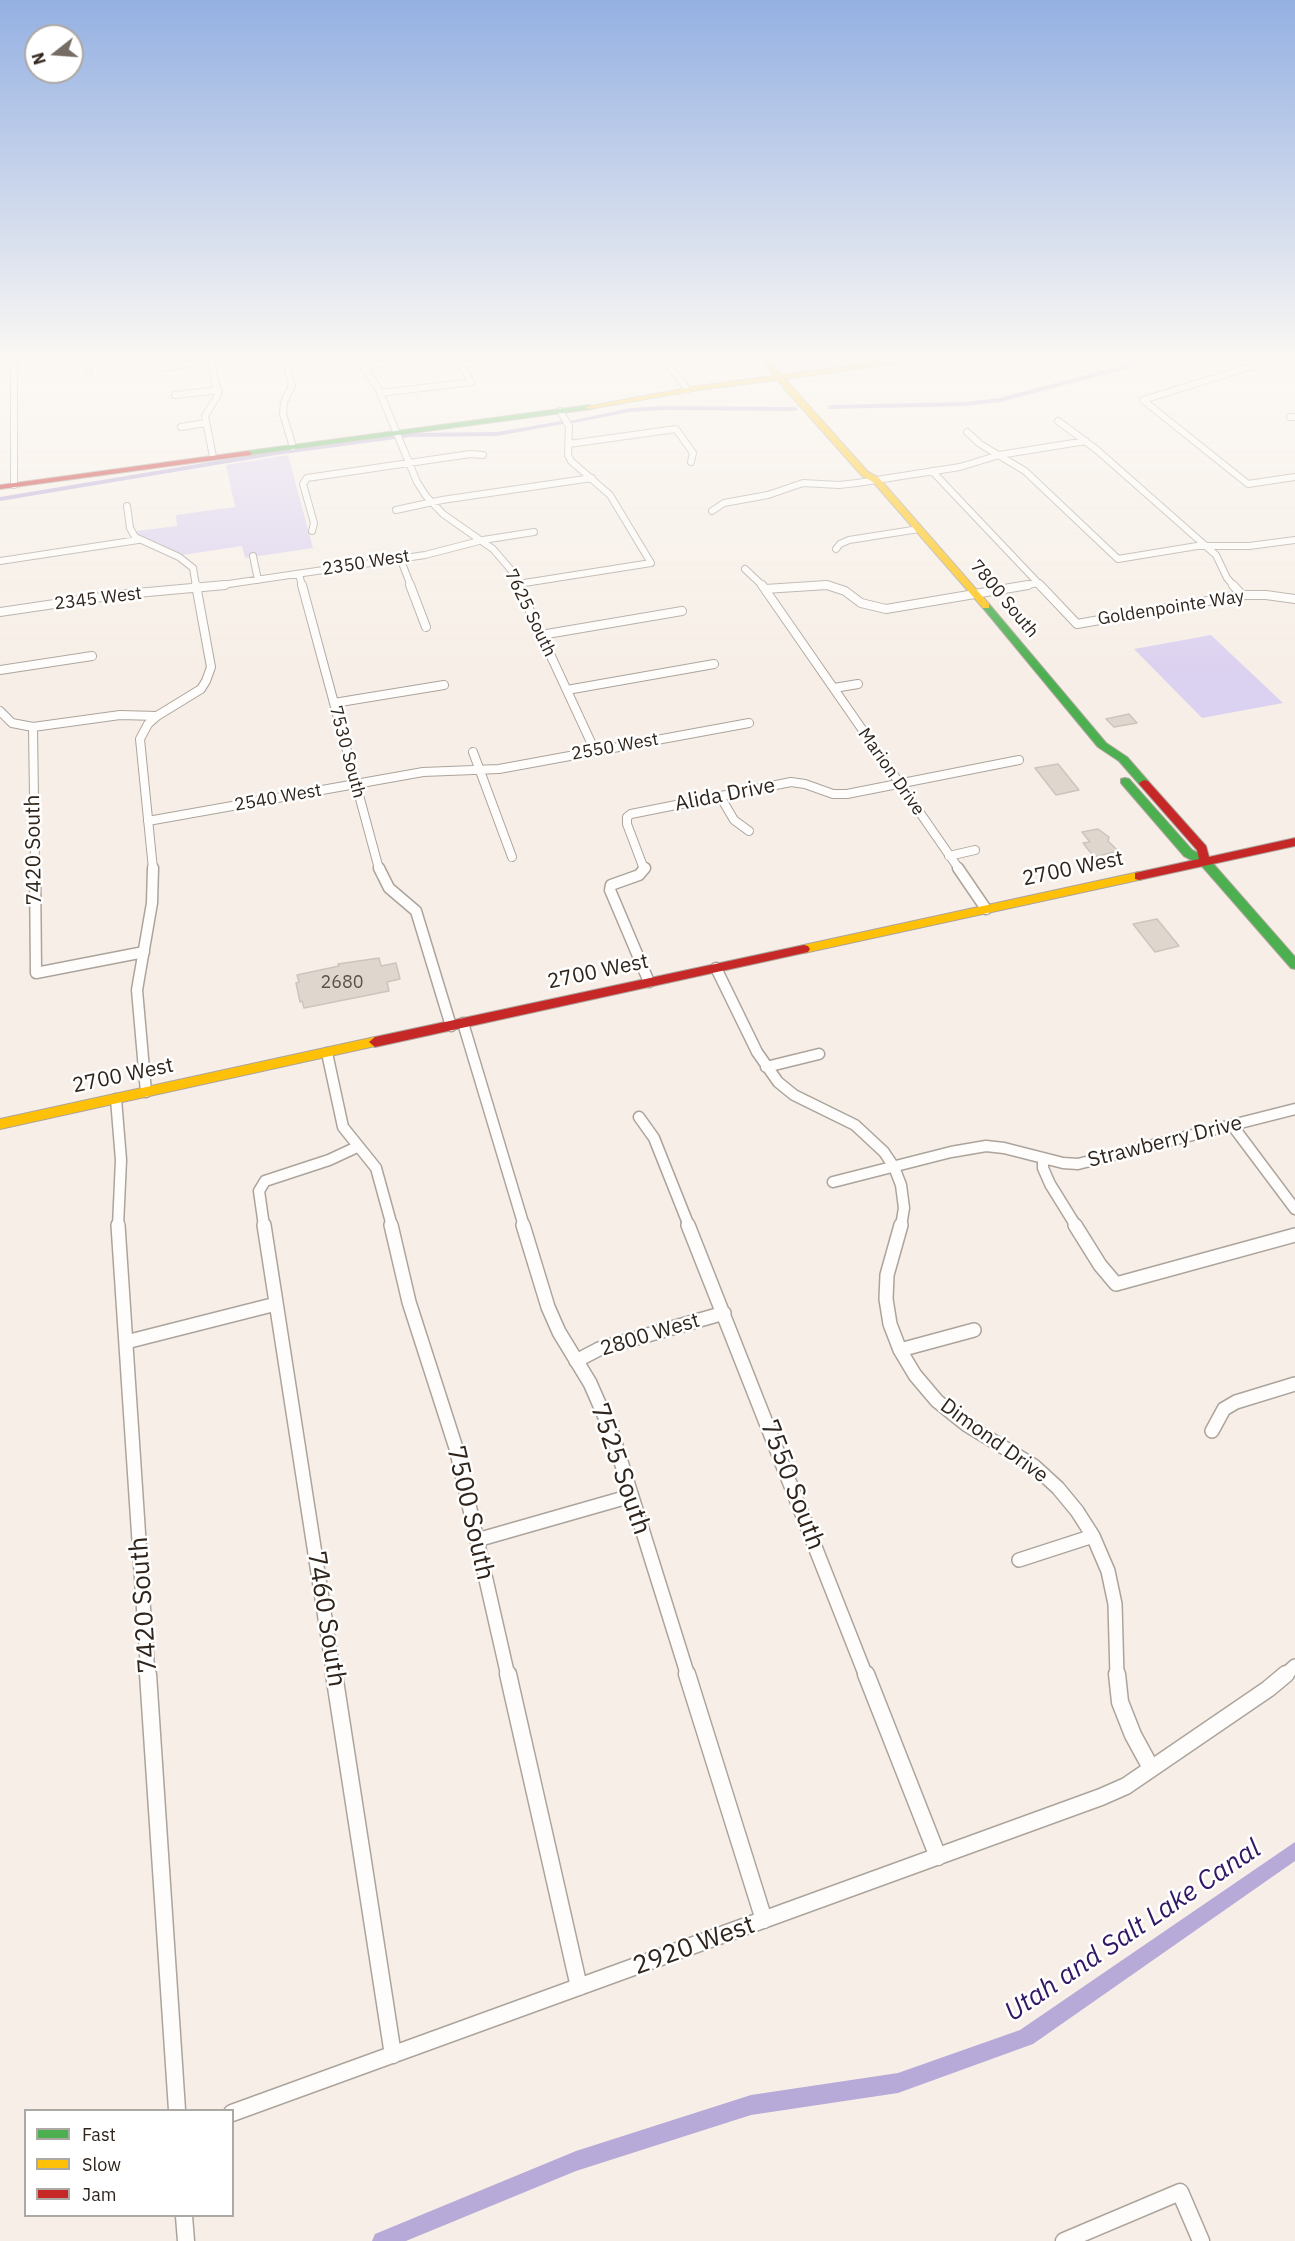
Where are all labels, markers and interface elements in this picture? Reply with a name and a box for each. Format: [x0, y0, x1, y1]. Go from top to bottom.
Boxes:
north arrow [24, 24, 84, 84]
text: N [27, 50, 50, 67]
street label: 2350 West [321, 545, 411, 581]
street label: 7800 South [965, 556, 1043, 642]
street label: 7625 South [500, 566, 560, 660]
street label: 2345 West [53, 583, 143, 615]
street label: Goldenpointe Way [1096, 586, 1246, 630]
street label: 7530 South [324, 703, 370, 801]
street label: Marion Drive [853, 724, 929, 820]
street label: 2550 West [570, 729, 660, 765]
street label: Alida Drive [673, 773, 777, 817]
street label: 2540 West [233, 780, 323, 816]
street label: 7420 South [20, 795, 48, 905]
street label: 2700 West [1020, 846, 1126, 892]
street label: 2700 West [545, 949, 651, 995]
house number: 2680 [320, 972, 364, 994]
street label: 2700 West [70, 1053, 176, 1099]
street label: Strawberry Drive [1085, 1111, 1245, 1173]
street label: 2800 West [597, 1308, 703, 1362]
street label: Dimond Drive [935, 1393, 1053, 1489]
street label: 7525 South [583, 1399, 657, 1539]
street label: 7550 South [753, 1416, 831, 1554]
street label: 7500 South [439, 1443, 501, 1583]
street label: 7420 South [124, 1536, 164, 1674]
street label: 7460 South [300, 1549, 352, 1689]
water label: Utah and Salt Lake Canal [999, 1833, 1267, 2029]
street label: 2920 West [629, 1910, 759, 1982]
legend [24, 2109, 234, 2217]
text: Fast [82, 2123, 116, 2146]
text: Slow [82, 2153, 121, 2176]
text: Jam [82, 2183, 117, 2206]

